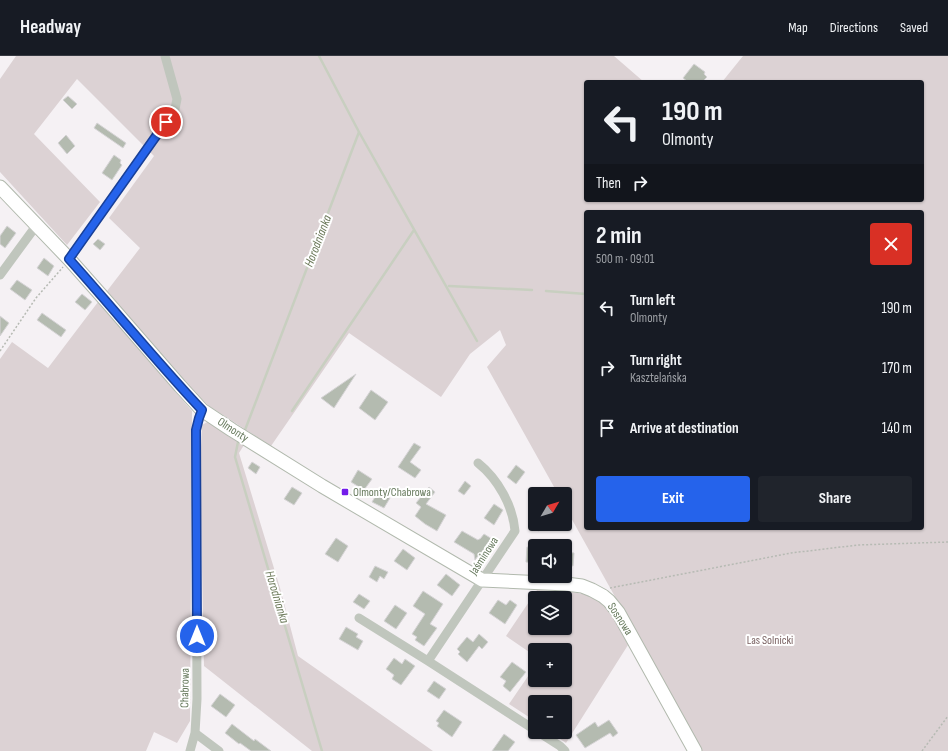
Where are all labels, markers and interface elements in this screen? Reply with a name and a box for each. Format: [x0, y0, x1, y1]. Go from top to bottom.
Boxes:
text: Headway [20, 16, 81, 39]
text: Map [788, 19, 808, 36]
text: Directions [830, 19, 878, 36]
text: Saved [900, 19, 928, 36]
text: 190 m [662, 95, 723, 128]
icon: left [596, 96, 648, 148]
pin [149, 105, 183, 139]
icon: arrive [155, 111, 177, 133]
text: Olmonty [662, 129, 714, 150]
icon: right [629, 172, 651, 194]
text: Then [596, 174, 621, 193]
water label: Horodnianka [301, 212, 335, 269]
text: 2 min [596, 221, 642, 250]
button: close [870, 223, 912, 265]
text: 500 m · 09:01 [596, 251, 654, 267]
text: Turn left [630, 291, 675, 310]
icon: left [596, 297, 618, 319]
text: 190 m [881, 299, 912, 318]
text: Olmonty [630, 310, 667, 326]
text: Turn right [630, 351, 682, 370]
icon: right [596, 357, 618, 379]
text: 170 m [882, 359, 912, 378]
text: Kasztelańska [630, 370, 687, 386]
street label: Olmonty [215, 414, 252, 446]
icon: arrive [596, 417, 618, 439]
text: Arrive at destination [630, 419, 739, 438]
text: 140 m [882, 419, 912, 438]
button: Exit [596, 476, 750, 522]
button: Share [758, 476, 912, 522]
place label: Olmonty/Chabrowa [353, 485, 431, 500]
marker: Olmonty/Chabrowa [340, 487, 350, 497]
north arrow [528, 487, 572, 531]
map controls [528, 487, 572, 739]
street label: Jaśminowa [466, 534, 502, 579]
button: sound [528, 539, 572, 583]
water label: Horodnianka [261, 569, 293, 626]
button: layers [528, 591, 572, 635]
street label: Sosnowa [604, 600, 636, 638]
position arrow [176, 615, 218, 657]
park label: Las Solnicki [747, 633, 793, 648]
button: + [528, 643, 572, 687]
street label: Chabrowa [177, 668, 193, 708]
button: − [528, 695, 572, 739]

